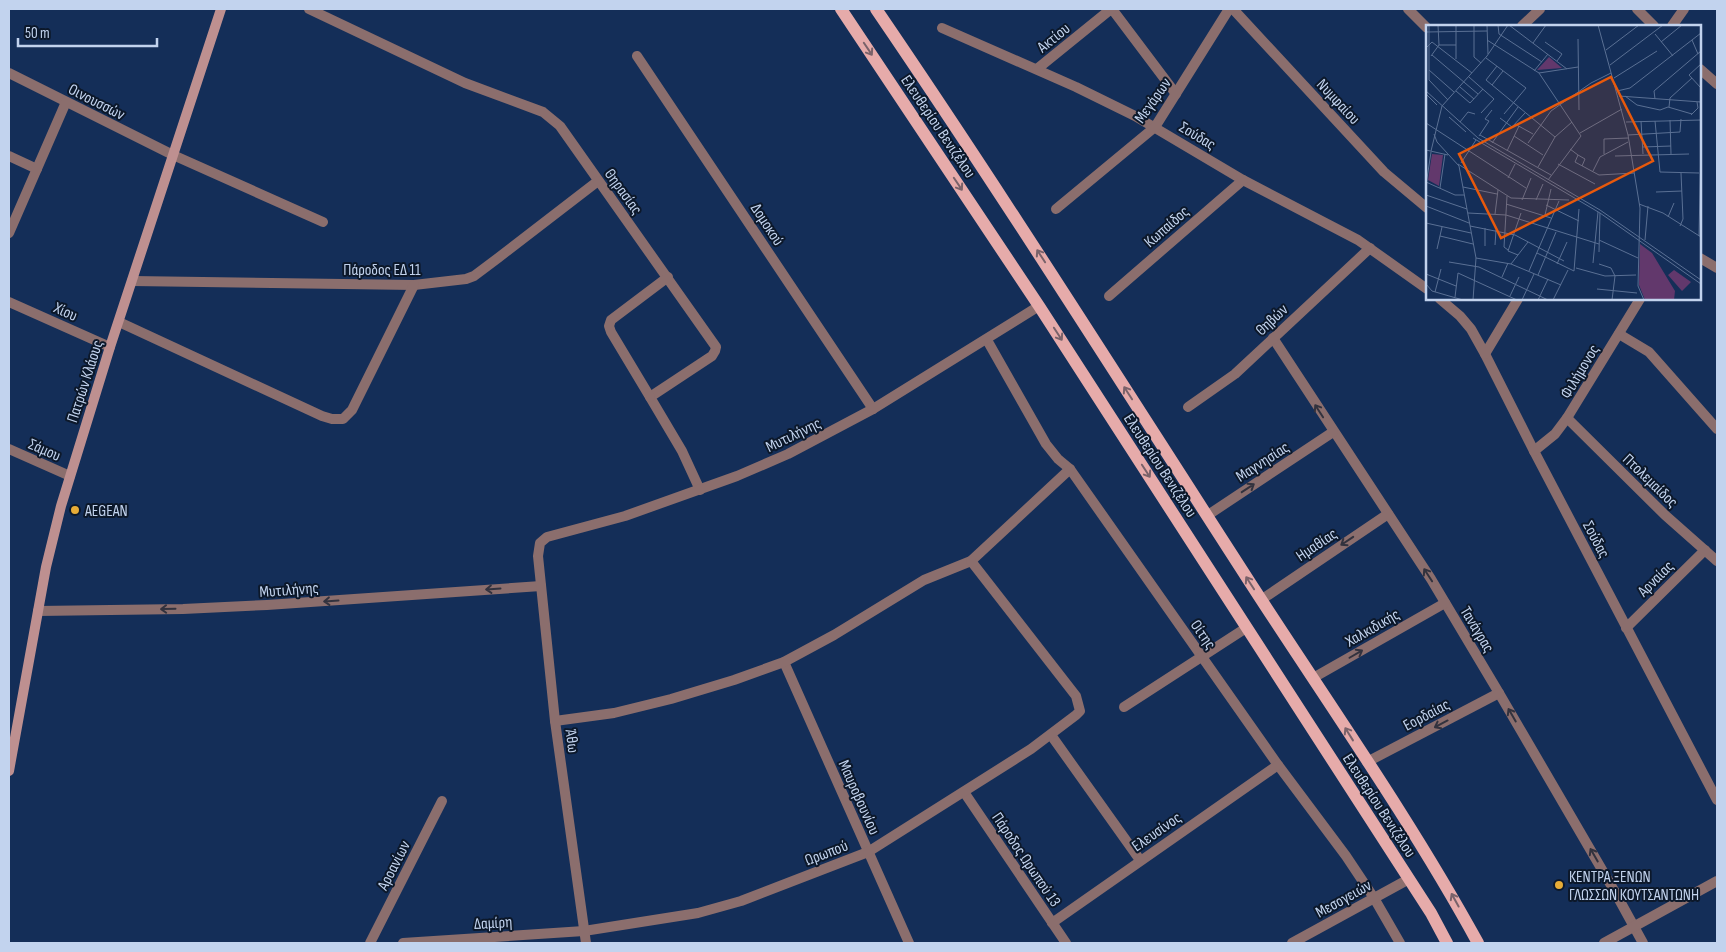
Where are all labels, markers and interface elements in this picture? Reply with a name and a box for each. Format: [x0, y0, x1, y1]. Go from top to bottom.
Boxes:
scale bar [18, 15, 156, 47]
street label: Ακτίου [1033, 19, 1074, 58]
text: 50 m [25, 24, 50, 43]
inset map [1426, 25, 1701, 300]
one-way arrow [863, 42, 873, 56]
street label: Ελευθερίου Βενιζέλου [896, 72, 979, 182]
street label: Μεγάρων [1131, 75, 1176, 127]
street label: Νυμφαίου [1312, 75, 1364, 129]
street label: Οινουσσών [65, 80, 128, 125]
street label: Σούδας [1176, 118, 1219, 155]
street label: Θηρασίας [600, 165, 646, 218]
one-way arrow [954, 177, 964, 191]
street label: Δομοκού [746, 200, 787, 249]
street label: Κωπαίδος [1141, 202, 1193, 252]
one-way arrow [1035, 249, 1045, 263]
street label: Πάροδος ΕΔ 11 [343, 261, 421, 280]
street label: Χίου [50, 298, 80, 326]
street label: Θηβών [1252, 300, 1292, 340]
one-way arrow [1053, 327, 1063, 341]
street label: Πατρών Κλάους [63, 338, 108, 425]
street label: Φιλήμονος [1557, 341, 1604, 402]
one-way arrow [1123, 386, 1133, 400]
one-way arrow [1314, 404, 1324, 418]
street label: Ελευθερίου Βενιζέλου [1119, 410, 1200, 521]
street label: Μυτιλήνης [763, 414, 824, 457]
street label: Σάμου [25, 435, 63, 466]
street label: Μαγνησίας [1233, 438, 1293, 486]
street label: Πτολεμαίδος [1618, 450, 1682, 512]
one-way arrow [1140, 464, 1151, 478]
one-way arrow [1241, 483, 1255, 493]
place label: AEGEAN [84, 502, 128, 521]
marker: AEGEAN [69, 504, 81, 516]
street label: Σούδας [1578, 518, 1613, 561]
street label: Ημαθίας [1293, 525, 1341, 566]
one-way arrow [1340, 536, 1354, 547]
street label: Αρναίας [1633, 557, 1678, 602]
one-way arrow [1423, 569, 1433, 583]
one-way arrow [1245, 576, 1256, 590]
street label: Μυτιλήνης [259, 579, 319, 602]
one-way arrow [485, 585, 501, 594]
one-way arrow [323, 596, 339, 605]
street label: Τανάγρας [1456, 603, 1498, 656]
one-way arrow [161, 604, 177, 614]
street label: Χαλκιδικής [1341, 605, 1403, 652]
street label: Οίτης [1186, 616, 1220, 653]
one-way arrow [1348, 648, 1362, 658]
street label: Εορδαίας [1400, 695, 1453, 735]
one-way arrow [1506, 708, 1516, 722]
one-way arrow [1433, 719, 1448, 729]
one-way arrow [1344, 727, 1354, 741]
street label: Άθω [561, 728, 582, 754]
street label: Ελευθερίου Βενιζέλου [1338, 750, 1419, 861]
street label: Μαυροβουνίου [834, 757, 884, 838]
street label: Ελευσίνος [1129, 808, 1185, 856]
street label: Πάροδος Ωρωπού 13 [987, 809, 1064, 911]
street label: Ωρωπού [802, 837, 851, 870]
street label: Αροανίων [373, 838, 415, 894]
one-way arrow [1588, 848, 1598, 863]
place label: ΚΕΝΤΡΑ ΞΕΝΩΝ ΓΛΩΣΣΩΝ ΚΟΥΤΣΑΝΤΩΝΗ [1569, 868, 1699, 905]
street label: Μεσογειών [1312, 876, 1375, 922]
marker: ΚΕΝΤΡΑ ΞΕΝΩΝ ΓΛΩΣΣΩΝ ΚΟΥΤΣΑΝΤΩΝΗ [1553, 879, 1565, 891]
one-way arrow [1449, 894, 1459, 908]
street label: Δαμίρη [473, 913, 513, 934]

